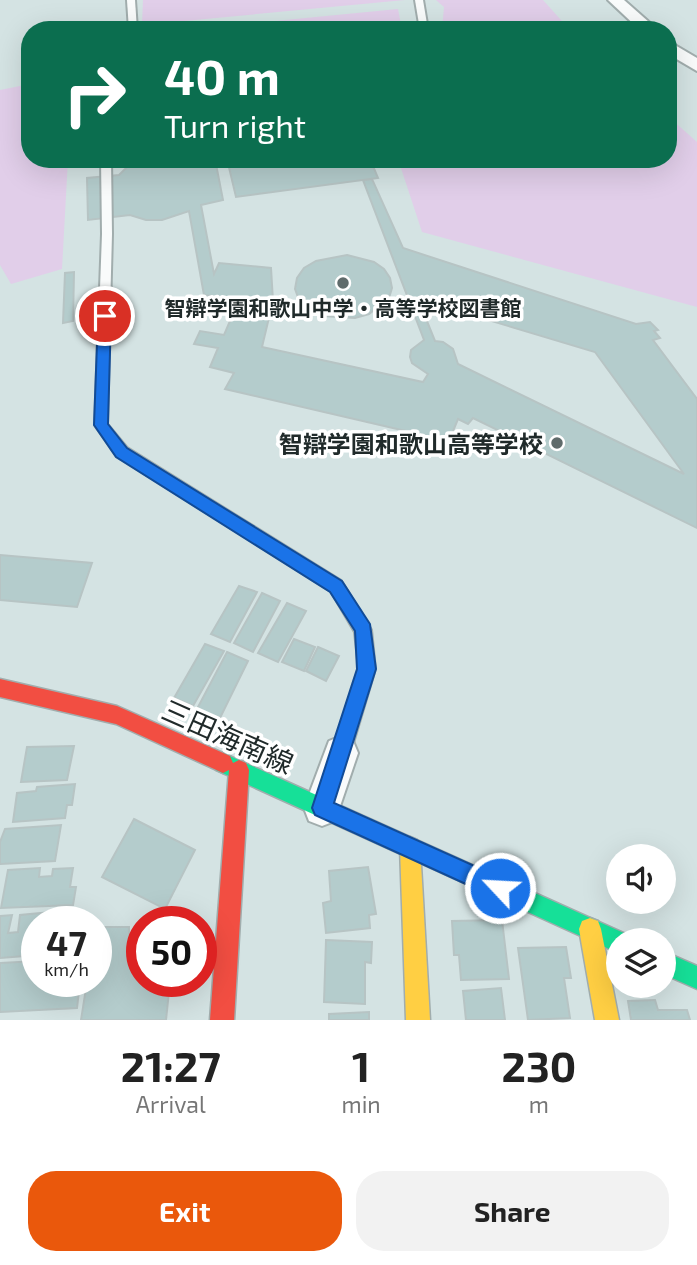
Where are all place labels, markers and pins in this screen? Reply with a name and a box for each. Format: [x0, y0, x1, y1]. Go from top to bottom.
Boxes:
marker: 智辯学園和歌山中学・高等学校図書館 [335, 275, 351, 291]
pin [75, 286, 135, 346]
place label: 智辯学園和歌山中学・高等学校図書館 [165, 295, 522, 320]
place label: 智辯学園和歌山高等学校 [279, 429, 543, 458]
marker: 智辯学園和歌山高等学校 [549, 435, 565, 451]

